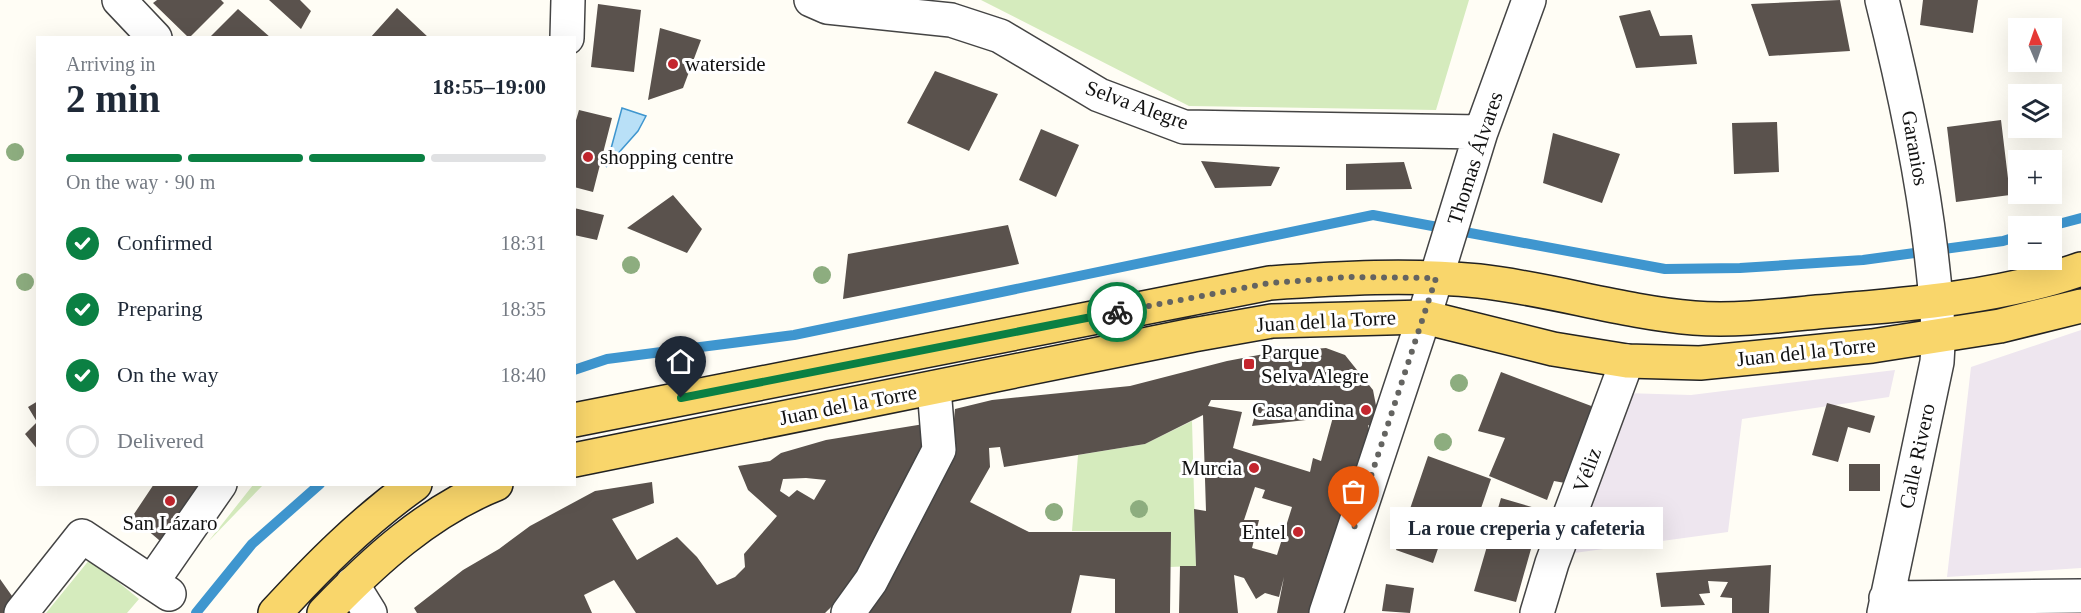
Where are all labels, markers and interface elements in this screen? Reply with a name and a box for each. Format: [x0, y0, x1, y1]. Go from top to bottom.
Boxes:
north arrow [2008, 18, 2062, 72]
map controls [2008, 18, 2062, 270]
place label: waterside [685, 52, 765, 76]
text: Arriving in [66, 53, 155, 75]
marker: waterside [666, 57, 680, 71]
text: 18:55–19:00 [432, 74, 546, 99]
street label: Selva Alegre [1082, 75, 1192, 135]
text: 2 min [66, 77, 160, 120]
button: layers [2008, 84, 2062, 138]
street label: Thomas Álvares [1442, 89, 1508, 227]
street label: Garanios [1897, 109, 1933, 187]
place label: shopping centre [600, 145, 734, 169]
marker: shopping centre [581, 150, 595, 164]
button: + [2008, 150, 2062, 204]
text: On the way · 90 m [66, 171, 215, 193]
button: − [2008, 216, 2062, 270]
icon: check [66, 227, 99, 260]
text: Confirmed [117, 230, 212, 255]
text: 18:31 [500, 232, 546, 254]
courier [1087, 282, 1147, 342]
icon: check [66, 293, 99, 326]
text: Preparing [117, 296, 203, 321]
icon: bike [1101, 296, 1134, 329]
text: 18:35 [500, 298, 546, 320]
street label: Juan del la Torre [1256, 305, 1396, 337]
street label: Juan del la Torre [1735, 333, 1877, 371]
pin [655, 336, 706, 398]
place label: Parque Selva Alegre [1261, 340, 1369, 388]
icon: home [664, 345, 697, 378]
marker: Parque Selva Alegre [1242, 357, 1256, 371]
icon: check [66, 359, 99, 392]
text: On the way [117, 362, 218, 387]
text: 18:40 [500, 364, 546, 386]
street label: Juan del la Torre [777, 380, 919, 430]
place label: Casa andina [1252, 398, 1355, 422]
street label: Calle Rivero [1894, 401, 1940, 511]
marker: Casa andina [1359, 403, 1373, 417]
text: Delivered [117, 428, 204, 453]
street label: Véliz [1568, 445, 1606, 495]
place label: Murcia [1181, 456, 1243, 480]
marker: Murcia [1247, 461, 1261, 475]
pin [1328, 466, 1379, 528]
icon: bag [1337, 475, 1370, 508]
marker: San Lázaro [163, 494, 177, 508]
callout: La roue creperia y cafeteria [1390, 507, 1663, 549]
place label: San Lázaro [122, 511, 218, 535]
text: La roue creperia y cafeteria [1408, 517, 1645, 539]
place label: Entel [1242, 520, 1286, 544]
marker: Entel [1291, 525, 1305, 539]

